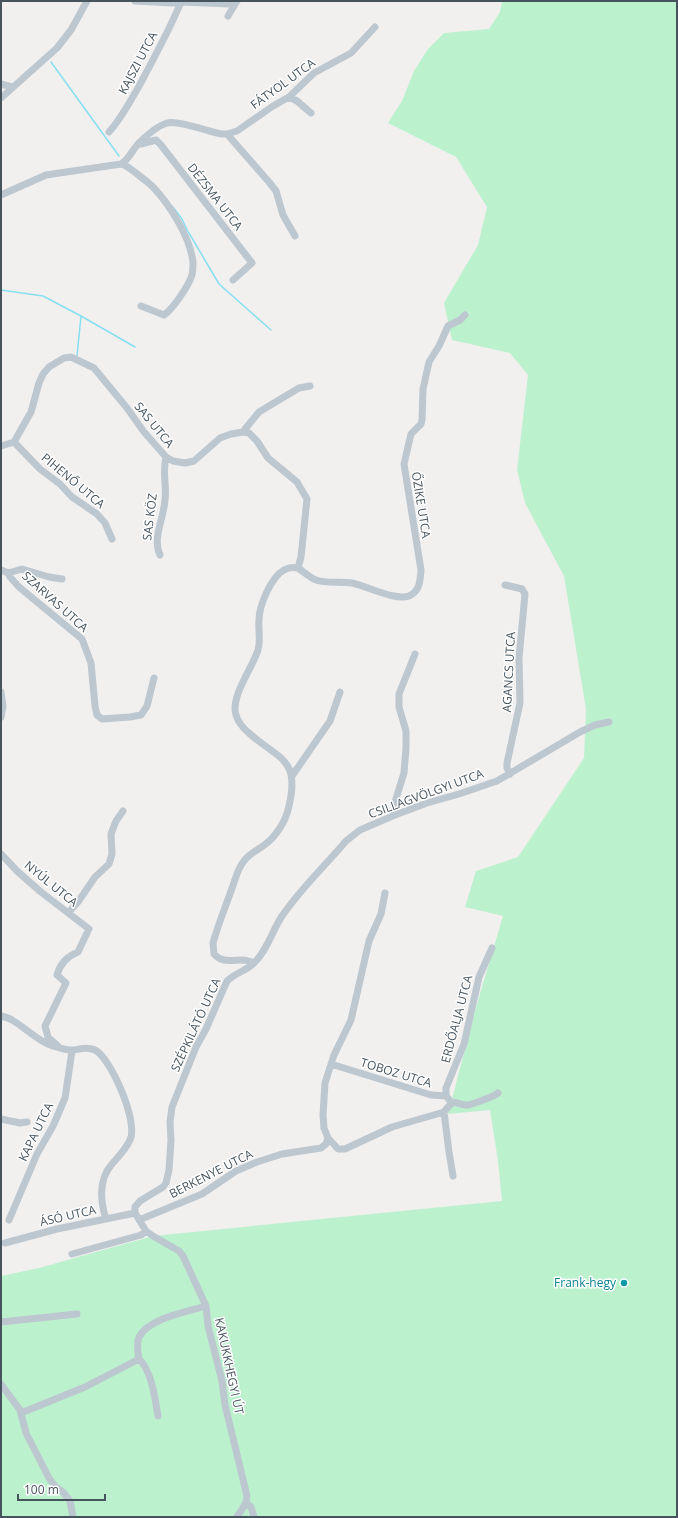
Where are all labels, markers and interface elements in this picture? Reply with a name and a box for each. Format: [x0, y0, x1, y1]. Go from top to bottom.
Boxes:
street label: KAJSZI UTCA [114, 28, 161, 97]
street label: FÁTYOL UTCA [247, 54, 319, 113]
street label: DÉZSMA UTCA [184, 160, 247, 234]
street label: SAS UTCA [131, 398, 178, 451]
street label: PIHENŐ UTCA [38, 449, 109, 512]
street label: ŐZIKE UTCA [408, 470, 435, 540]
street label: SAS KÖZ [138, 492, 161, 542]
street label: SZARVAS UTCA [19, 567, 92, 636]
street label: AGANCS UTCA [498, 631, 519, 713]
street label: CSILLAGVÖLGYI UTCA [366, 765, 486, 822]
street label: NYÚL UTCA [21, 857, 82, 911]
street label: ERDŐALJA UTCA [437, 973, 477, 1065]
street label: SZÉPKILÁTÓ UTCA [166, 975, 225, 1074]
street label: TOBOZ UTCA [359, 1054, 434, 1092]
street label: KAPA UTCA [14, 1099, 57, 1164]
street label: BERKENYE UTCA [166, 1145, 256, 1202]
street label: ÁSÓ UTCA [38, 1201, 98, 1230]
place label: Frank-hegy [554, 1274, 617, 1291]
marker: Frank-hegy [619, 1278, 629, 1288]
street label: KAKUKKHEGYI ÚT [211, 1316, 248, 1416]
scale bar [18, 1476, 105, 1502]
text: 100 m [24, 1481, 59, 1498]

